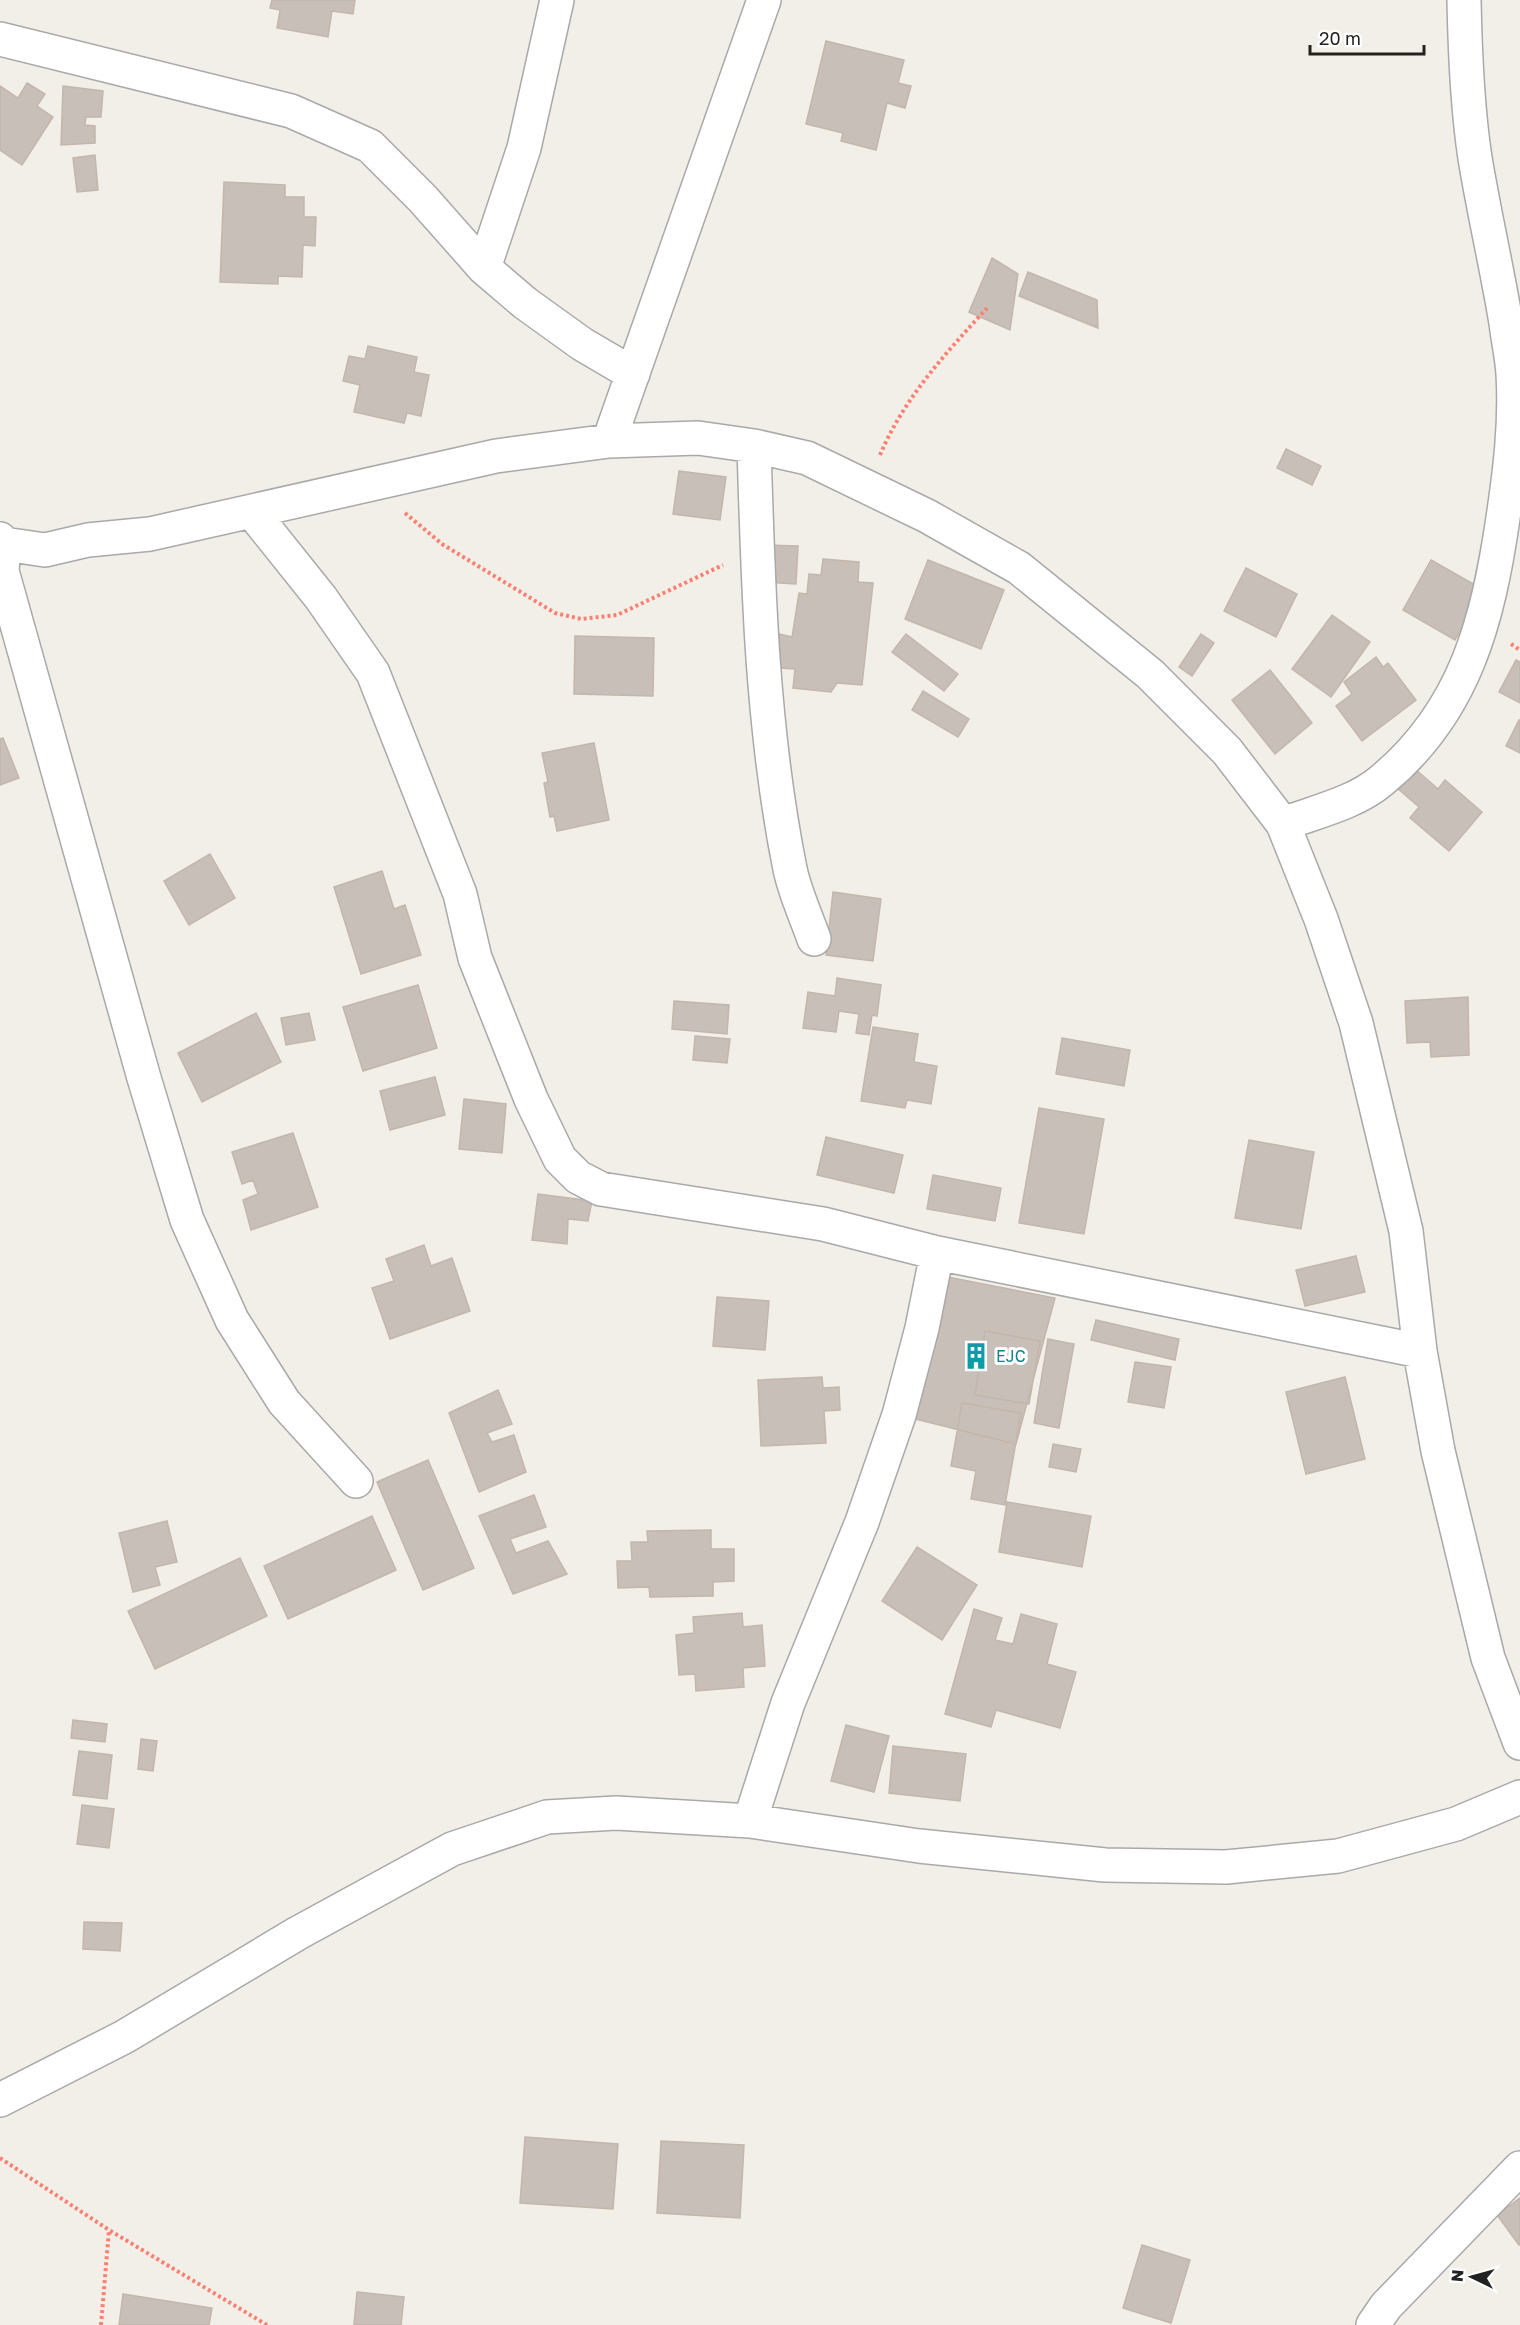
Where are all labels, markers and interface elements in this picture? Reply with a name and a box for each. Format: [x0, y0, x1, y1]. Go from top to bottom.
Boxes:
scale bar [1310, 18, 1424, 56]
text: 20 m [1319, 27, 1361, 49]
building icon: EJC [961, 1341, 991, 1371]
place label: EJC [996, 1346, 1026, 1366]
north arrow [1442, 2247, 1502, 2307]
text: N [1447, 2269, 1468, 2283]

